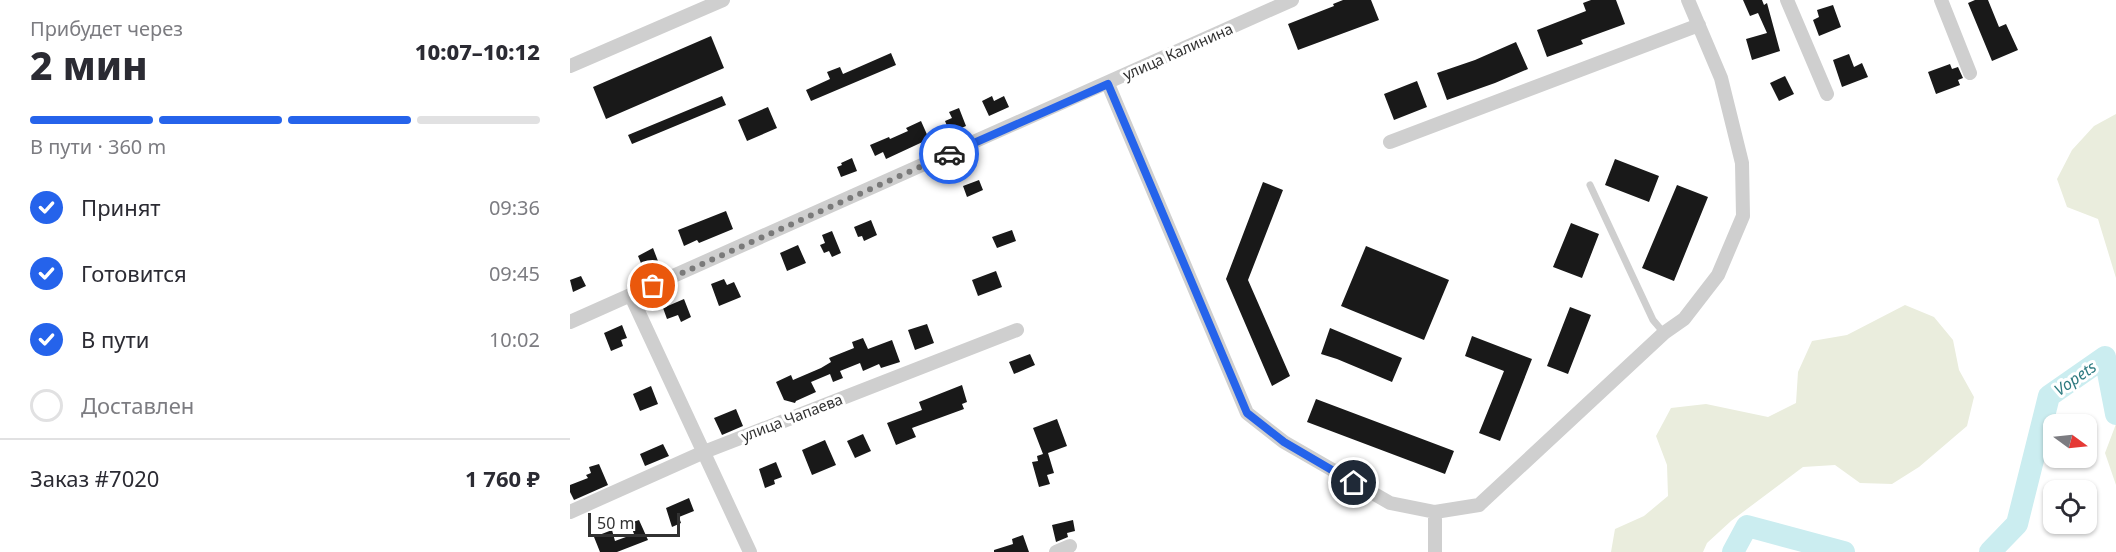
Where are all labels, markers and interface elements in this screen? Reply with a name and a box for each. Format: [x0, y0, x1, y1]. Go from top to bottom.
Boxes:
text: Прибудет через [30, 15, 183, 42]
street label: улица Калинина [1120, 18, 1236, 84]
text: 10:07–10:12 [415, 36, 540, 66]
text: 2 мин [30, 38, 148, 91]
courier [919, 124, 979, 184]
text: В пути · 360 m [30, 133, 166, 160]
icon: car [933, 138, 966, 171]
icon: check [30, 191, 63, 224]
text: Принят [81, 192, 161, 222]
text: 09:36 [489, 194, 540, 221]
icon: check [30, 257, 63, 290]
text: Готовится [81, 258, 187, 288]
text: 09:45 [489, 260, 540, 287]
pin [627, 260, 678, 311]
icon: bag [636, 269, 669, 302]
icon: check [30, 323, 63, 356]
text: В пути [81, 324, 149, 354]
text: 10:02 [489, 326, 540, 353]
water label: Vopets [2049, 355, 2101, 400]
street label: улица Чапаева [738, 388, 845, 446]
text: Доставлен [81, 390, 194, 420]
north arrow [2043, 414, 2097, 468]
map controls [2043, 414, 2097, 534]
pin [1328, 457, 1379, 508]
text: Заказ #7020 [30, 463, 159, 493]
text: 1 760 ₽ [465, 463, 540, 493]
icon: home [1337, 466, 1370, 499]
button: locate [2043, 480, 2097, 534]
scale bar [588, 510, 680, 538]
text: 50 m [597, 512, 634, 534]

